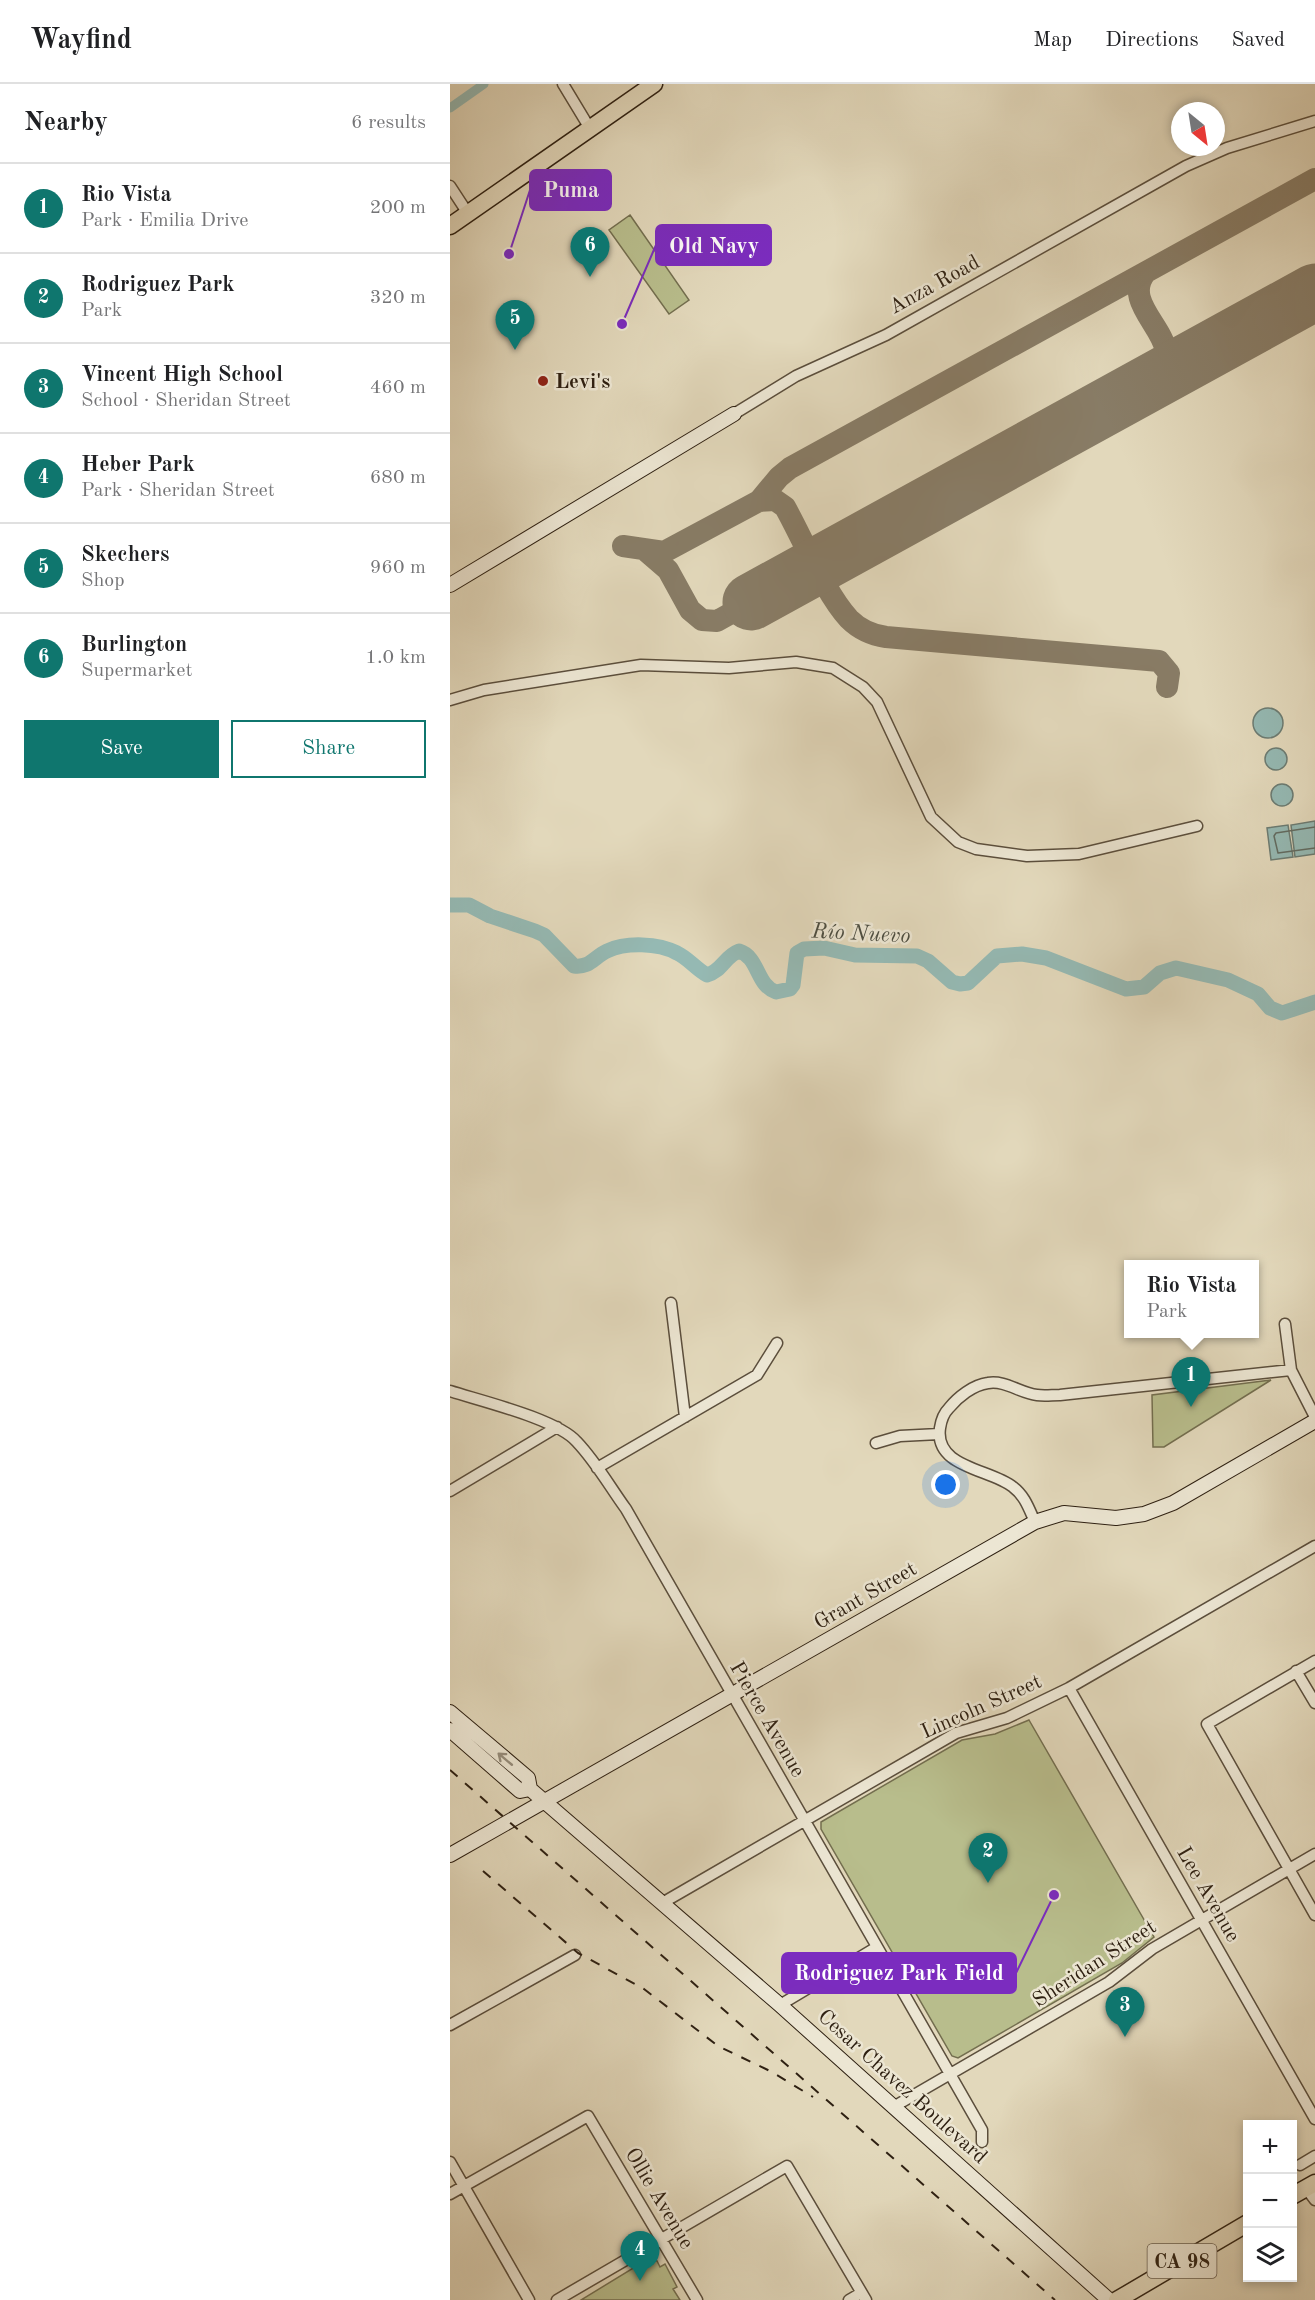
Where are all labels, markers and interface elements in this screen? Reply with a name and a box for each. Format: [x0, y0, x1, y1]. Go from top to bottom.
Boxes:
text: Wayfind [30, 27, 132, 55]
text: Map [1033, 30, 1072, 51]
text: Directions [1105, 30, 1199, 51]
text: Saved [1232, 30, 1285, 51]
north arrow [1171, 102, 1225, 156]
text: Nearby [24, 110, 108, 136]
text: 6 results [351, 113, 426, 133]
callout: Puma [530, 170, 611, 210]
text: Puma [543, 180, 599, 202]
text: Rio Vista [81, 184, 172, 206]
text: 1 [38, 198, 49, 218]
text: 200 m [370, 198, 426, 218]
text: Park · Emilia Drive [81, 211, 248, 231]
callout: Old Navy [656, 225, 771, 265]
pin: 6 [570, 228, 610, 277]
text: Old Navy [669, 236, 759, 258]
street label: Anza Road [886, 252, 983, 319]
text: Rodriguez Park [81, 274, 235, 296]
text: 2 [38, 288, 49, 308]
text: 320 m [370, 288, 426, 308]
pin: 5 [496, 300, 534, 350]
text: Park [81, 301, 122, 321]
text: Vincent High School [81, 364, 283, 386]
place label: Levi's [555, 372, 610, 393]
marker: Levi's [536, 374, 550, 388]
text: 3 [38, 378, 49, 398]
text: 460 m [370, 378, 426, 398]
text: School · Sheridan Street [81, 391, 291, 411]
text: Heber Park [81, 454, 195, 476]
text: 4 [38, 468, 49, 488]
text: 680 m [370, 468, 426, 488]
text: Park · Sheridan Street [81, 481, 275, 501]
text: Skechers [81, 544, 169, 566]
text: 5 [38, 558, 49, 578]
text: 960 m [370, 558, 426, 578]
text: Shop [81, 571, 125, 591]
text: Burlington [81, 634, 187, 656]
text: 6 [38, 648, 49, 668]
text: 1.0 km [365, 648, 426, 668]
text: Supermarket [81, 661, 192, 681]
button: Save [24, 720, 219, 778]
button: Share [231, 720, 426, 778]
water label: Río Nuevo [810, 920, 911, 948]
popup [1124, 1260, 1259, 1338]
text: Rio Vista [1146, 1275, 1237, 1297]
text: Park [1146, 1302, 1187, 1322]
pin: 1 [1172, 1358, 1210, 1407]
your location [931, 1470, 960, 1499]
street label: Grant Street [811, 1559, 921, 1634]
street label: Pierce Avenue [725, 1658, 808, 1781]
street label: Lincoln Street [918, 1672, 1045, 1743]
one-way arrow [498, 1752, 513, 1766]
pin: 2 [968, 1834, 1008, 1883]
street label: Lee Avenue [1172, 1844, 1243, 1946]
street label: Sheridan Street [1029, 1917, 1160, 2012]
callout: Rodriguez Park Field [782, 1953, 1016, 1993]
text: Rodriguez Park Field [794, 1963, 1004, 1985]
pin: 3 [1106, 1988, 1144, 2037]
street label: Cesar Chavez Boulevard [813, 2006, 991, 2168]
map controls [1243, 2120, 1297, 2282]
button: + [1243, 2120, 1297, 2174]
street label: Ollie Avenue [620, 2145, 697, 2253]
button: − [1243, 2174, 1297, 2228]
button: layers [1243, 2228, 1297, 2282]
pin: 4 [620, 2232, 660, 2281]
road number: CA 98 [1148, 2244, 1216, 2278]

